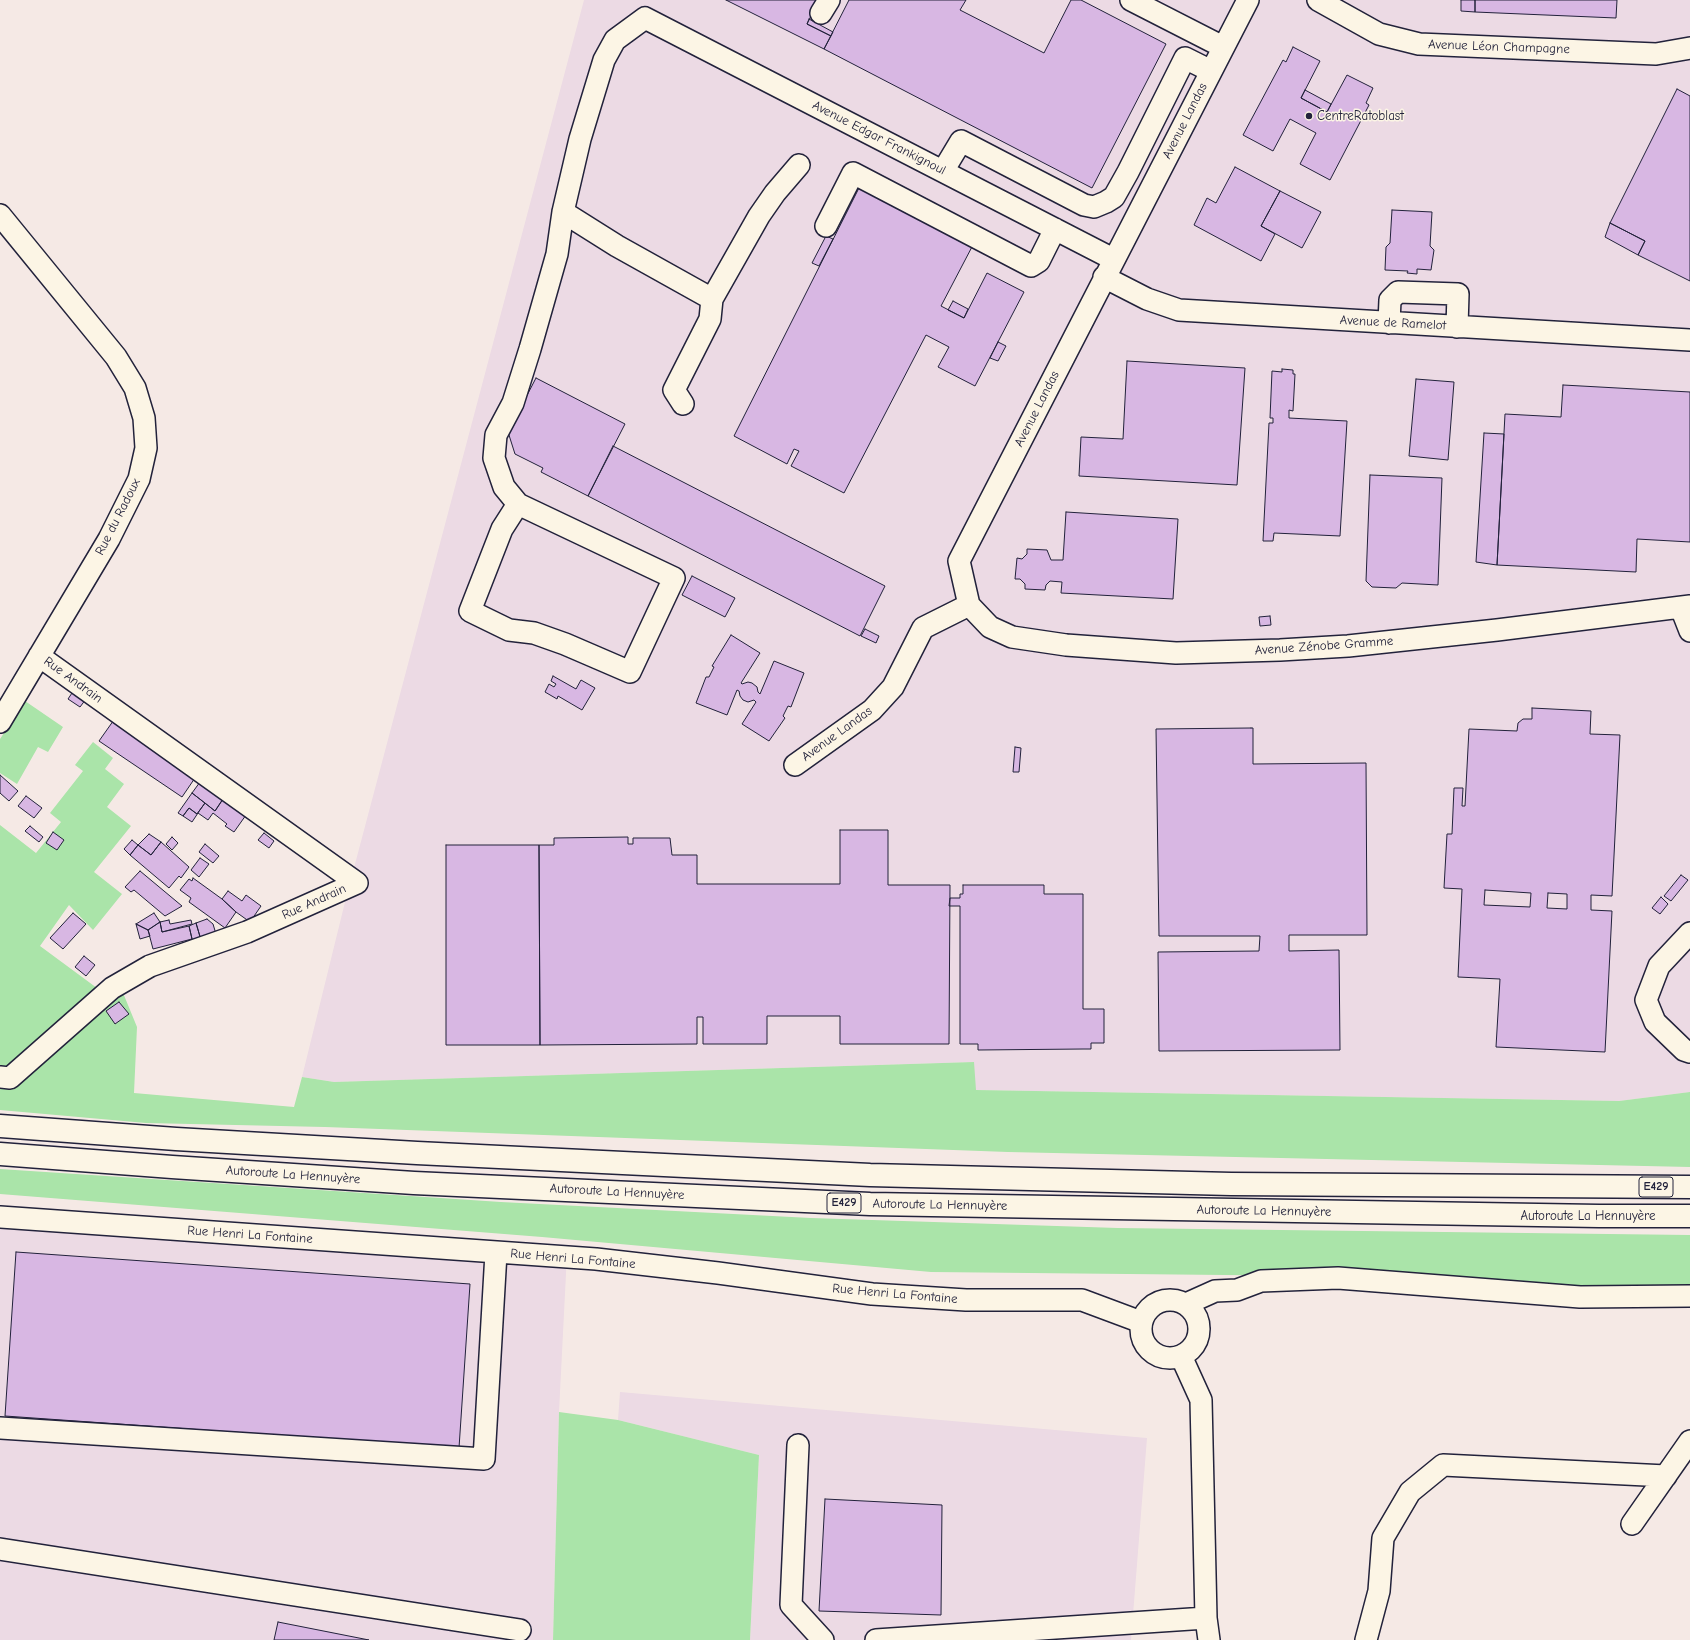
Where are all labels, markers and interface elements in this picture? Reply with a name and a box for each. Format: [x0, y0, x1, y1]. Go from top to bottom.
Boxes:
street label: Avenue Léon Champagne [1428, 37, 1570, 57]
street label: Avenue Landas [1159, 80, 1211, 162]
street label: Avenue Edgar Frankignoul [810, 98, 948, 178]
place label: CentreRatoblast [1317, 108, 1404, 124]
marker: CentreRatoblast [1304, 111, 1314, 121]
street label: Avenue de Ramelot [1339, 312, 1447, 334]
street label: Avenue Landas [1011, 368, 1063, 450]
street label: Rue du Radoux [92, 476, 144, 558]
street label: Avenue Zénobe Gramme [1254, 633, 1394, 659]
street label: Rue Andrain [41, 654, 105, 706]
street label: Avenue Landas [799, 703, 875, 765]
street label: Rue Andrain [279, 881, 349, 923]
street label: Autoroute La Hennuyère [225, 1163, 361, 1187]
road number: E429 [1639, 1177, 1673, 1197]
street label: Autoroute La Hennuyère [549, 1181, 685, 1203]
road number: E429 [827, 1193, 861, 1213]
street label: Autoroute La Hennuyère [872, 1196, 1008, 1214]
street label: Autoroute La Hennuyère [1196, 1202, 1332, 1220]
street label: Autoroute La Hennuyère [1521, 1208, 1655, 1224]
street label: Rue Henri La Fontaine [187, 1223, 313, 1247]
street label: Rue Henri La Fontaine [510, 1246, 636, 1272]
street label: Rue Henri La Fontaine [832, 1281, 958, 1307]

